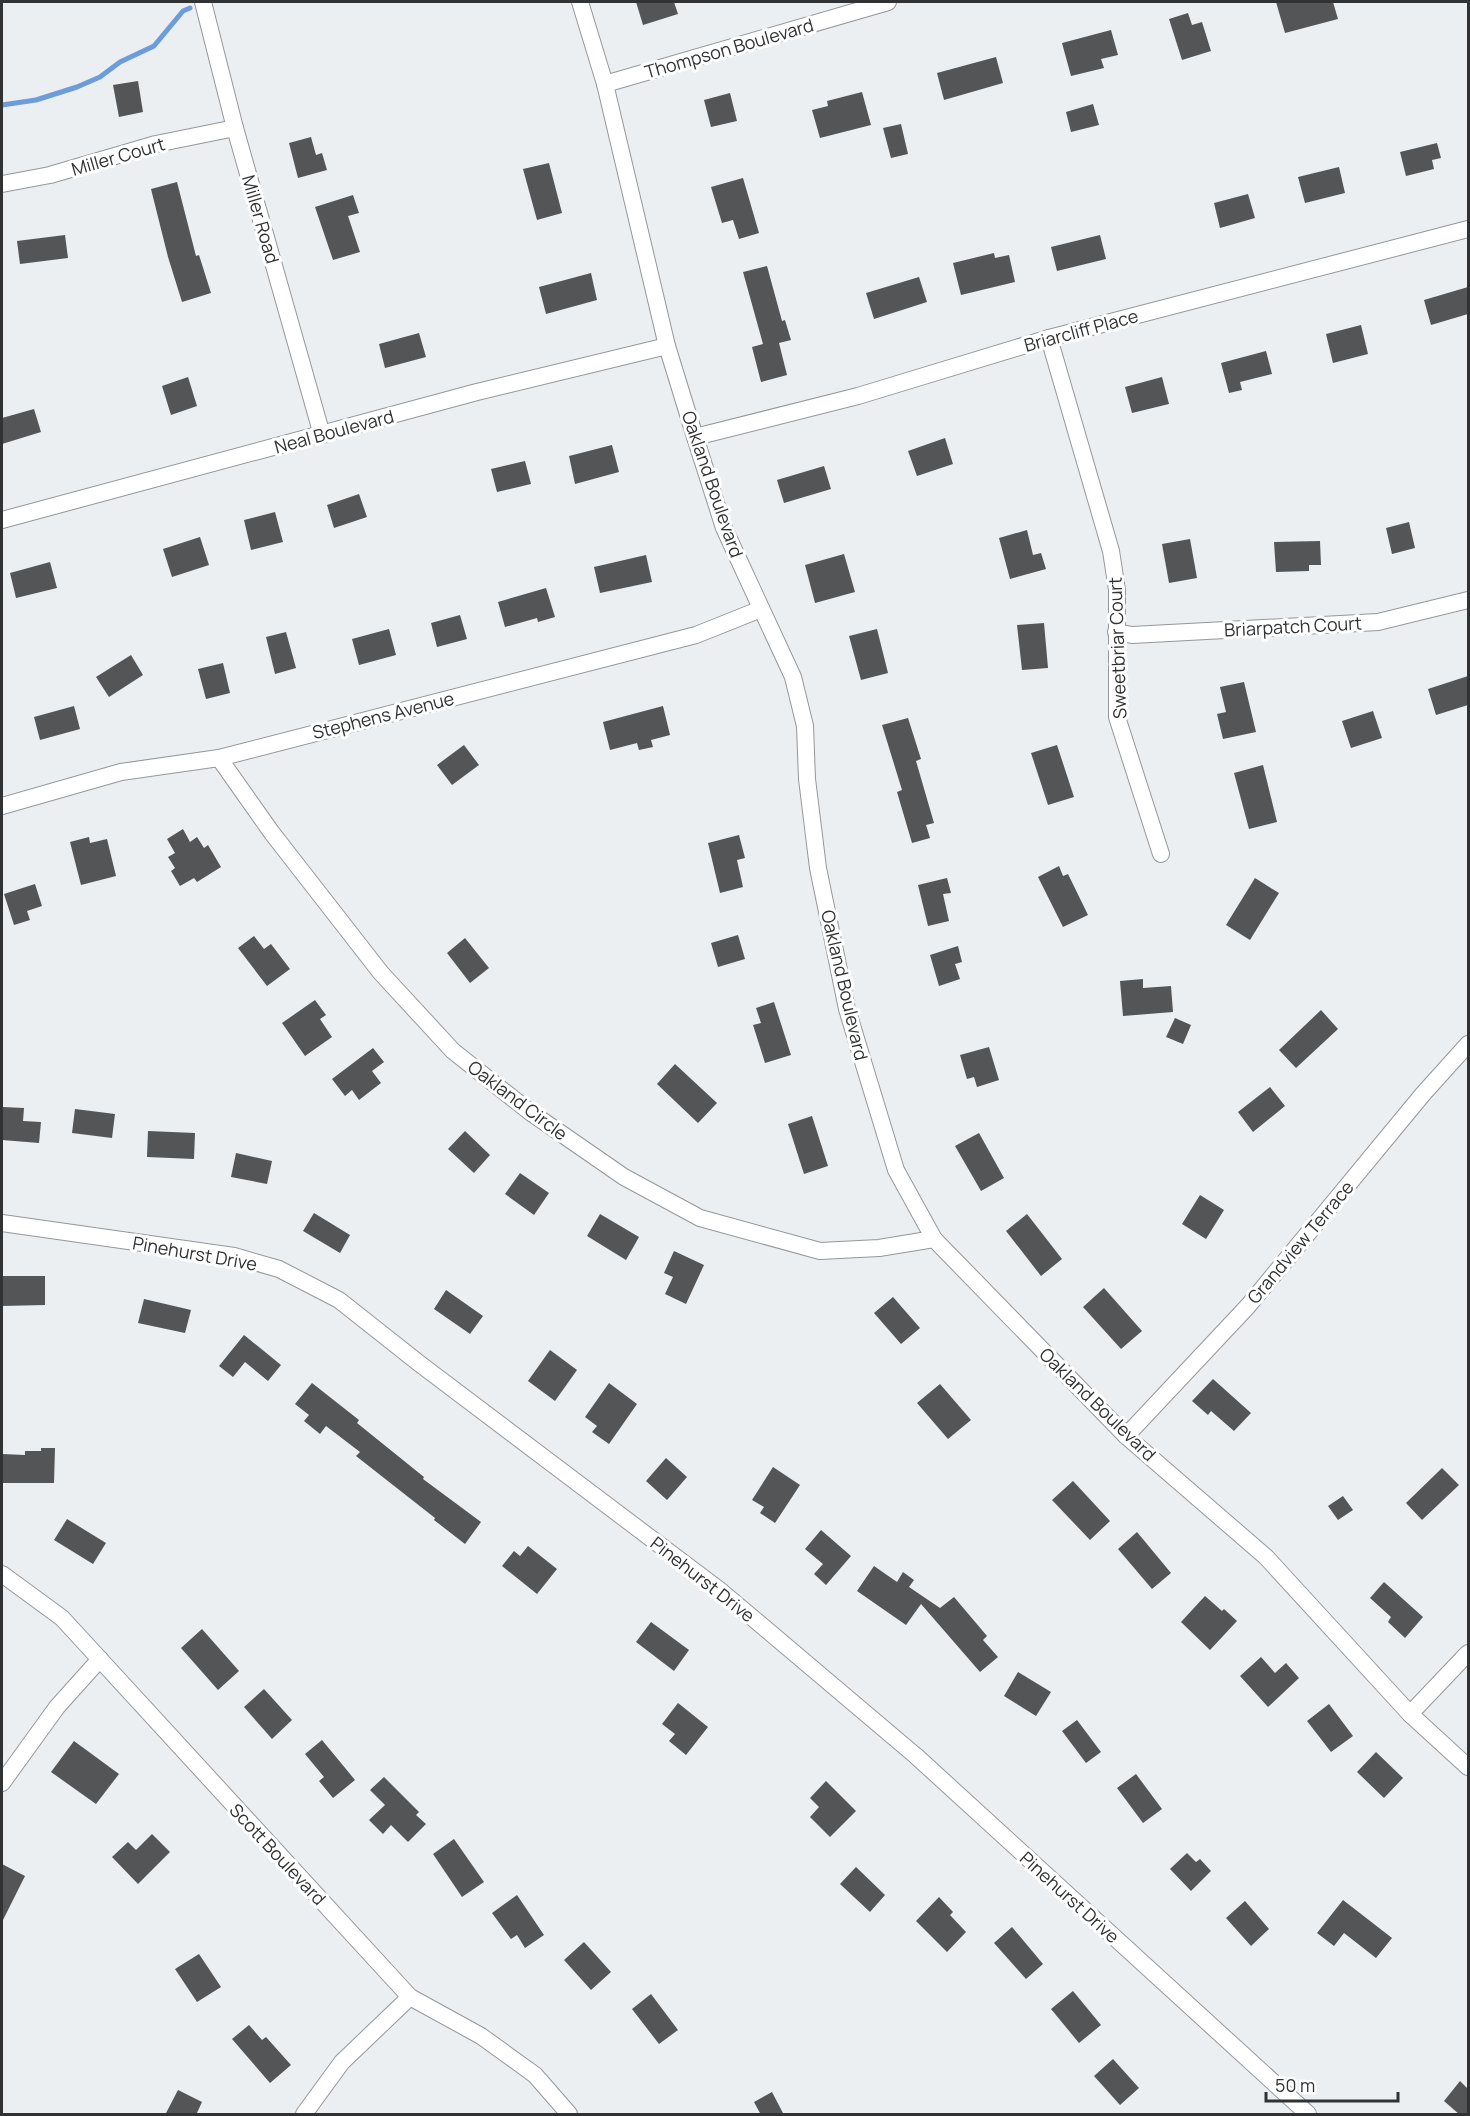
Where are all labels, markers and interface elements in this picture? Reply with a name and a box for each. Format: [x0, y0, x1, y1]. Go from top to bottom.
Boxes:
street label: Thompson Boulevard [642, 12, 816, 84]
street label: Miller Court [68, 131, 168, 181]
street label: Miller Road [237, 172, 285, 266]
street label: Briarcliff Place [1021, 303, 1141, 357]
street label: Neal Boulevard [272, 404, 396, 458]
street label: Oakland Boulevard [677, 408, 749, 560]
street label: Sweetbriar Court [1103, 577, 1131, 719]
street label: Briarpatch Court [1224, 610, 1362, 642]
street label: Stephens Avenue [310, 686, 456, 744]
street label: Oakland Boulevard [816, 908, 874, 1062]
street label: Oakland Circle [463, 1055, 573, 1145]
street label: Grandview Terrace [1241, 1175, 1359, 1309]
street label: Pinehurst Drive [131, 1230, 259, 1276]
street label: Oakland Boulevard [1034, 1342, 1162, 1466]
street label: Pinehurst Drive [646, 1531, 760, 1627]
street label: Scott Boulevard [225, 1798, 331, 1910]
street label: Pinehurst Drive [1015, 1846, 1125, 1948]
scale bar [1266, 2065, 1398, 2103]
text: 50 m [1275, 2073, 1315, 2097]

